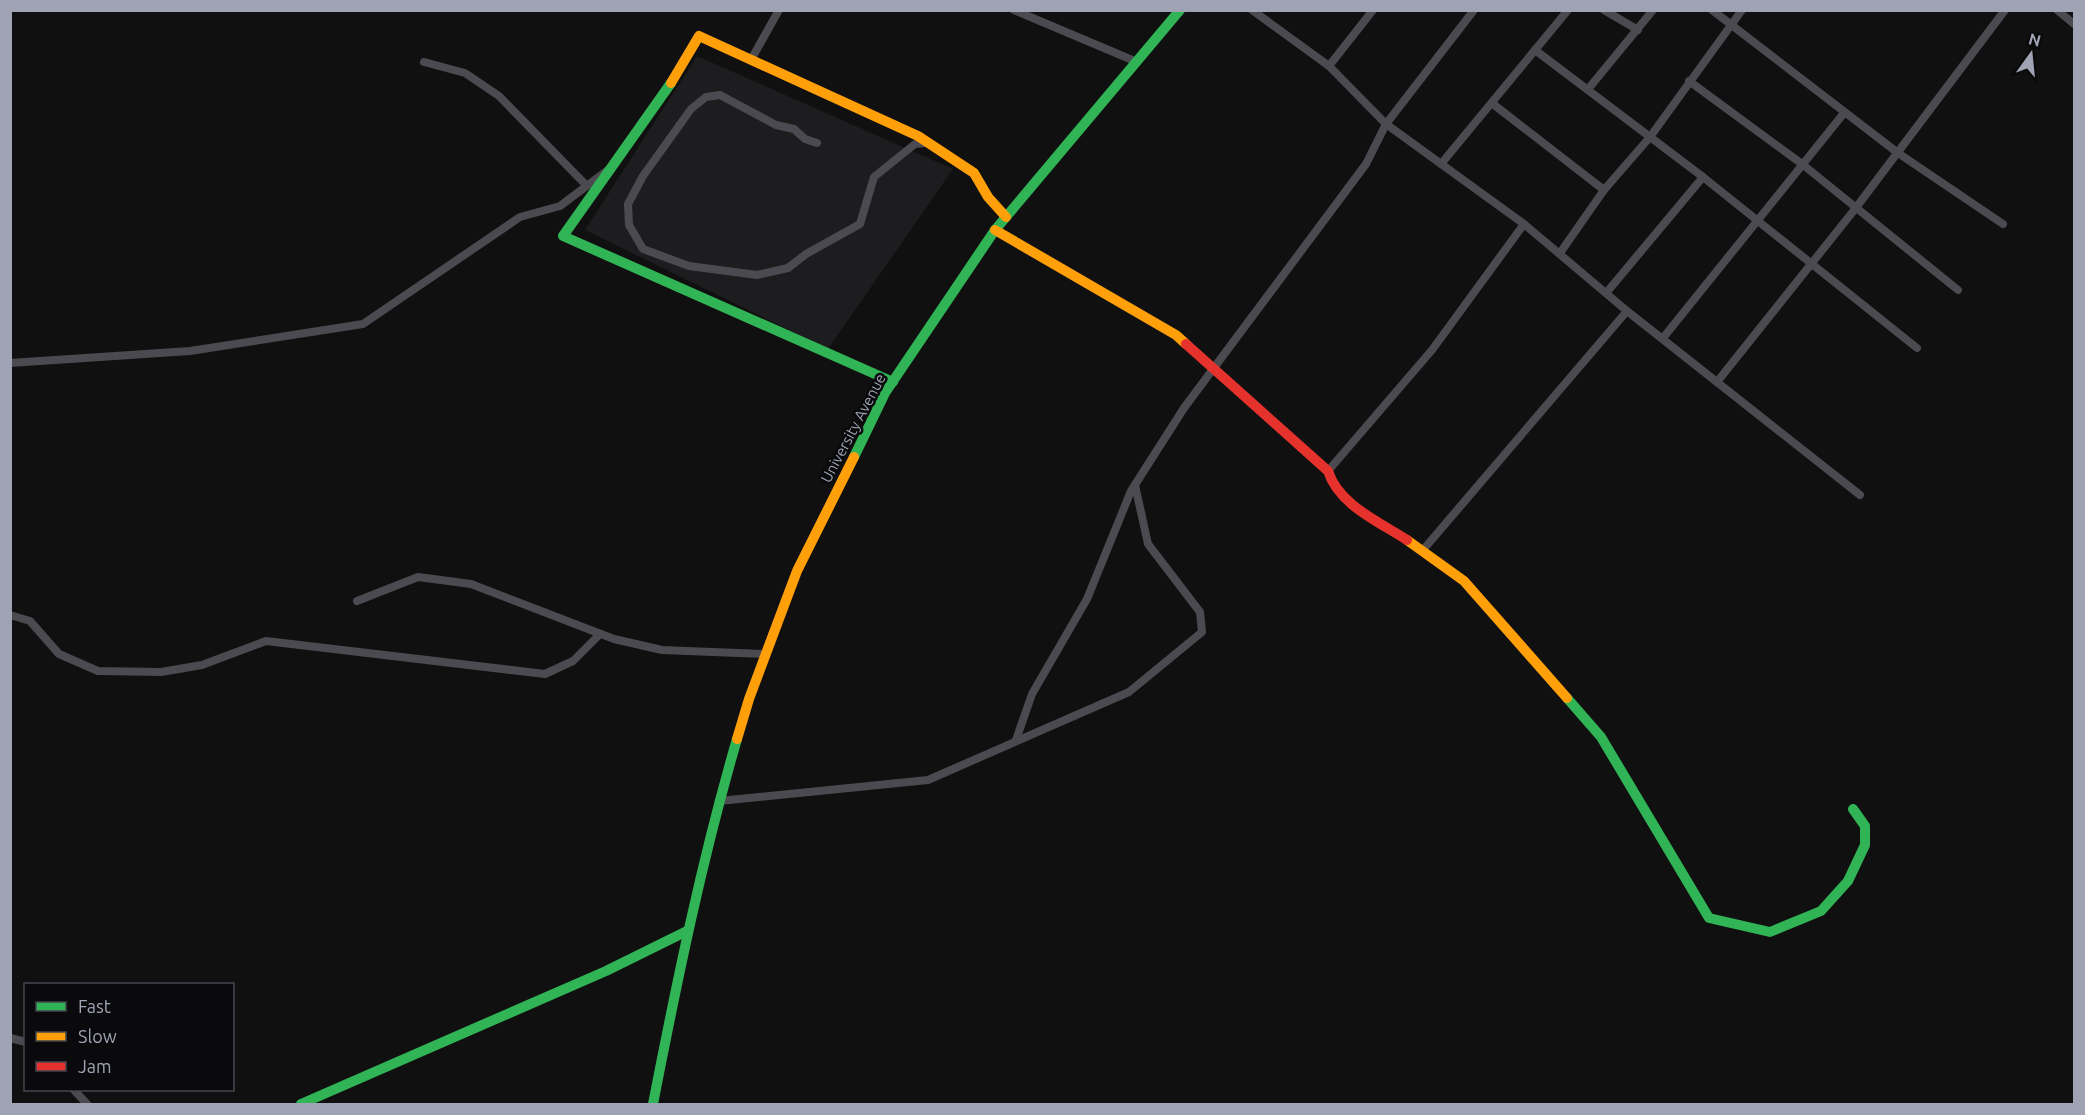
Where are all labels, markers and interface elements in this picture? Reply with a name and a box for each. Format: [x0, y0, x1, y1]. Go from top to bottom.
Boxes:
north arrow [2001, 24, 2061, 84]
text: N [2027, 29, 2043, 50]
street label: University Avenue [817, 371, 889, 485]
legend [24, 983, 234, 1091]
text: Fast [78, 996, 111, 1016]
text: Slow [78, 1026, 117, 1046]
text: Jam [78, 1056, 112, 1076]

